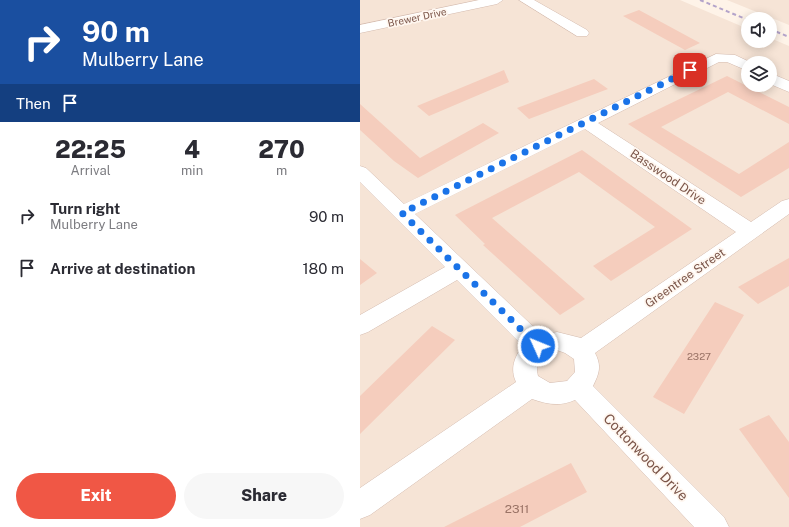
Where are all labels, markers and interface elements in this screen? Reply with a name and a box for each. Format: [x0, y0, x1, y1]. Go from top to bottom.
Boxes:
street label: Brewer Drive [387, 5, 448, 29]
map controls [741, 12, 777, 92]
button: sound [741, 12, 777, 48]
text: 90 m [82, 15, 150, 48]
icon: right [16, 16, 68, 68]
text: Mulberry Lane [82, 49, 204, 70]
pin [673, 53, 707, 87]
button: layers [741, 56, 777, 92]
icon: arrive [679, 59, 701, 81]
icon: arrive [59, 92, 81, 114]
text: Then [16, 95, 51, 112]
text: 22:25 [55, 135, 126, 163]
text: 4 [184, 135, 200, 163]
text: 270 [258, 135, 305, 163]
street label: Basswood Drive [627, 147, 709, 208]
text: Arrival [70, 163, 111, 178]
text: min [181, 163, 203, 178]
text: m [276, 163, 287, 178]
text: Turn right [50, 200, 120, 217]
icon: right [16, 205, 38, 227]
text: 90 m [309, 208, 344, 225]
text: Mulberry Lane [50, 217, 138, 232]
street label: Greentree Street [642, 245, 728, 311]
icon: arrive [16, 257, 38, 279]
text: Arrive at destination [50, 260, 195, 277]
text: 180 m [302, 260, 344, 277]
position arrow [517, 325, 559, 367]
house number: 2327 [687, 350, 711, 362]
street label: Cottonwood Drive [600, 410, 692, 504]
button: Exit [16, 473, 176, 519]
button: Share [184, 473, 344, 519]
house number: 2311 [505, 502, 529, 516]

